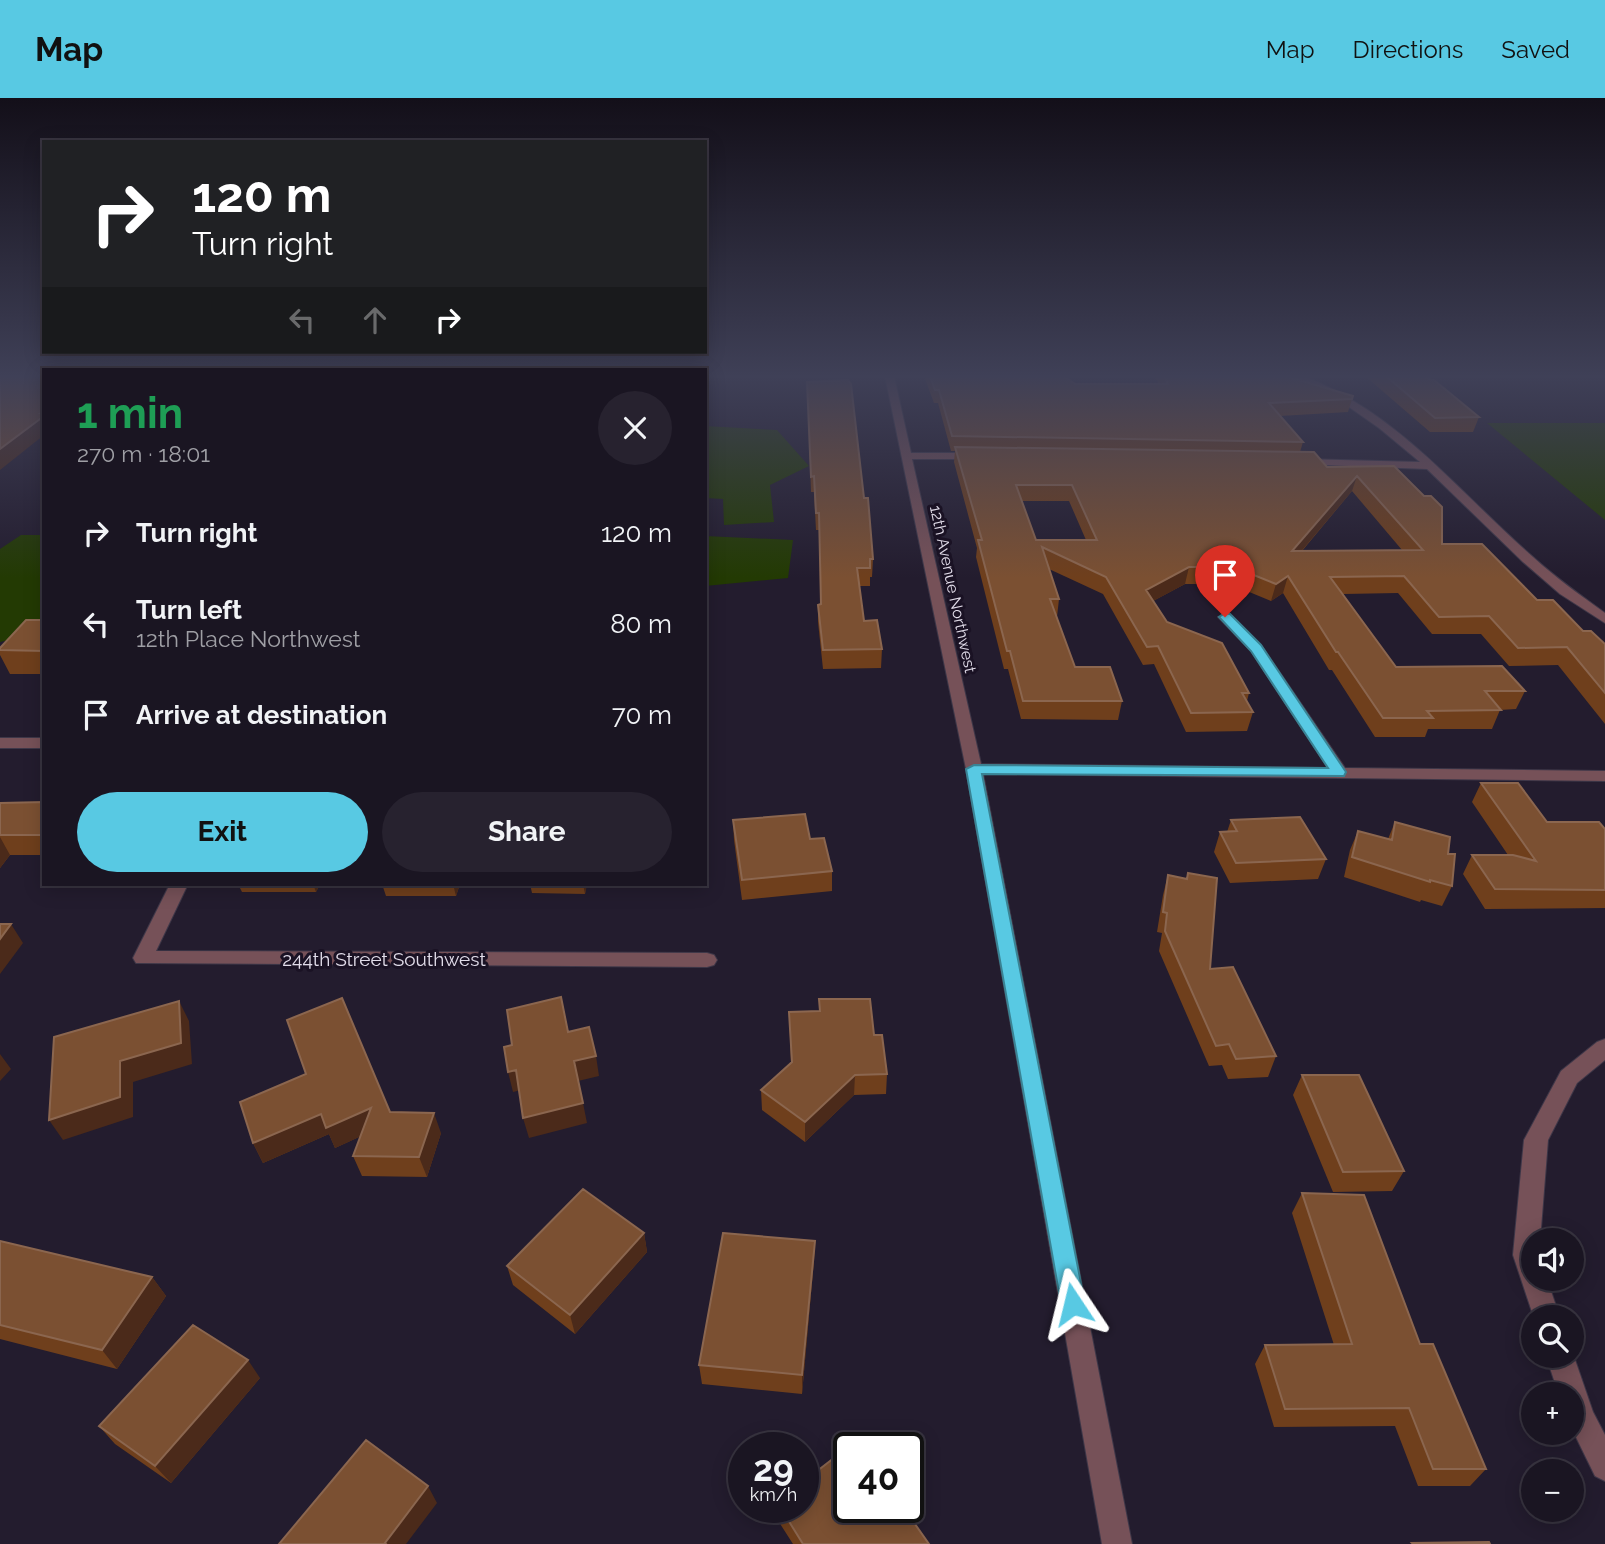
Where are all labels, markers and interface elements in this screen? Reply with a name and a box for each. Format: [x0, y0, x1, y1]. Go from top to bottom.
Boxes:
text: Map [35, 30, 103, 69]
text: Map [1266, 35, 1315, 64]
text: Directions [1353, 35, 1463, 64]
text: Saved [1501, 35, 1570, 64]
text: 120 m [192, 166, 331, 223]
icon: right [77, 168, 168, 259]
text: Turn right [192, 225, 333, 262]
icon: left [283, 301, 321, 339]
icon: ahead [356, 301, 394, 339]
icon: right [429, 301, 467, 339]
text: 1 min [77, 389, 183, 438]
button: close [598, 391, 672, 465]
text: 270 m · 18:01 [77, 440, 210, 467]
street label: 12th Avenue Northwest [926, 504, 980, 675]
icon: right [77, 514, 115, 552]
text: Turn right [136, 518, 257, 548]
text: 120 m [601, 518, 672, 548]
pin [1195, 545, 1255, 617]
icon: arrive [1206, 556, 1244, 594]
text: Turn left [136, 595, 242, 625]
icon: left [77, 605, 115, 643]
text: 80 m [610, 609, 672, 639]
text: 12th Place Northwest [136, 625, 361, 652]
icon: arrive [77, 696, 115, 734]
text: Arrive at destination [136, 700, 387, 730]
text: 70 m [612, 700, 672, 730]
button: Exit [77, 792, 368, 872]
button: Share [382, 792, 672, 872]
street label: 244th Street Southwest [282, 948, 486, 970]
map controls [1521, 1228, 1584, 1522]
button: sound [1521, 1228, 1584, 1291]
position arrow [1036, 1267, 1110, 1341]
button: search [1521, 1305, 1584, 1368]
button: + [1521, 1382, 1584, 1445]
speed limit sign: 40 [833, 1432, 924, 1523]
text: 29 [753, 1448, 794, 1489]
button: − [1521, 1459, 1584, 1522]
text: km/h [750, 1484, 797, 1505]

